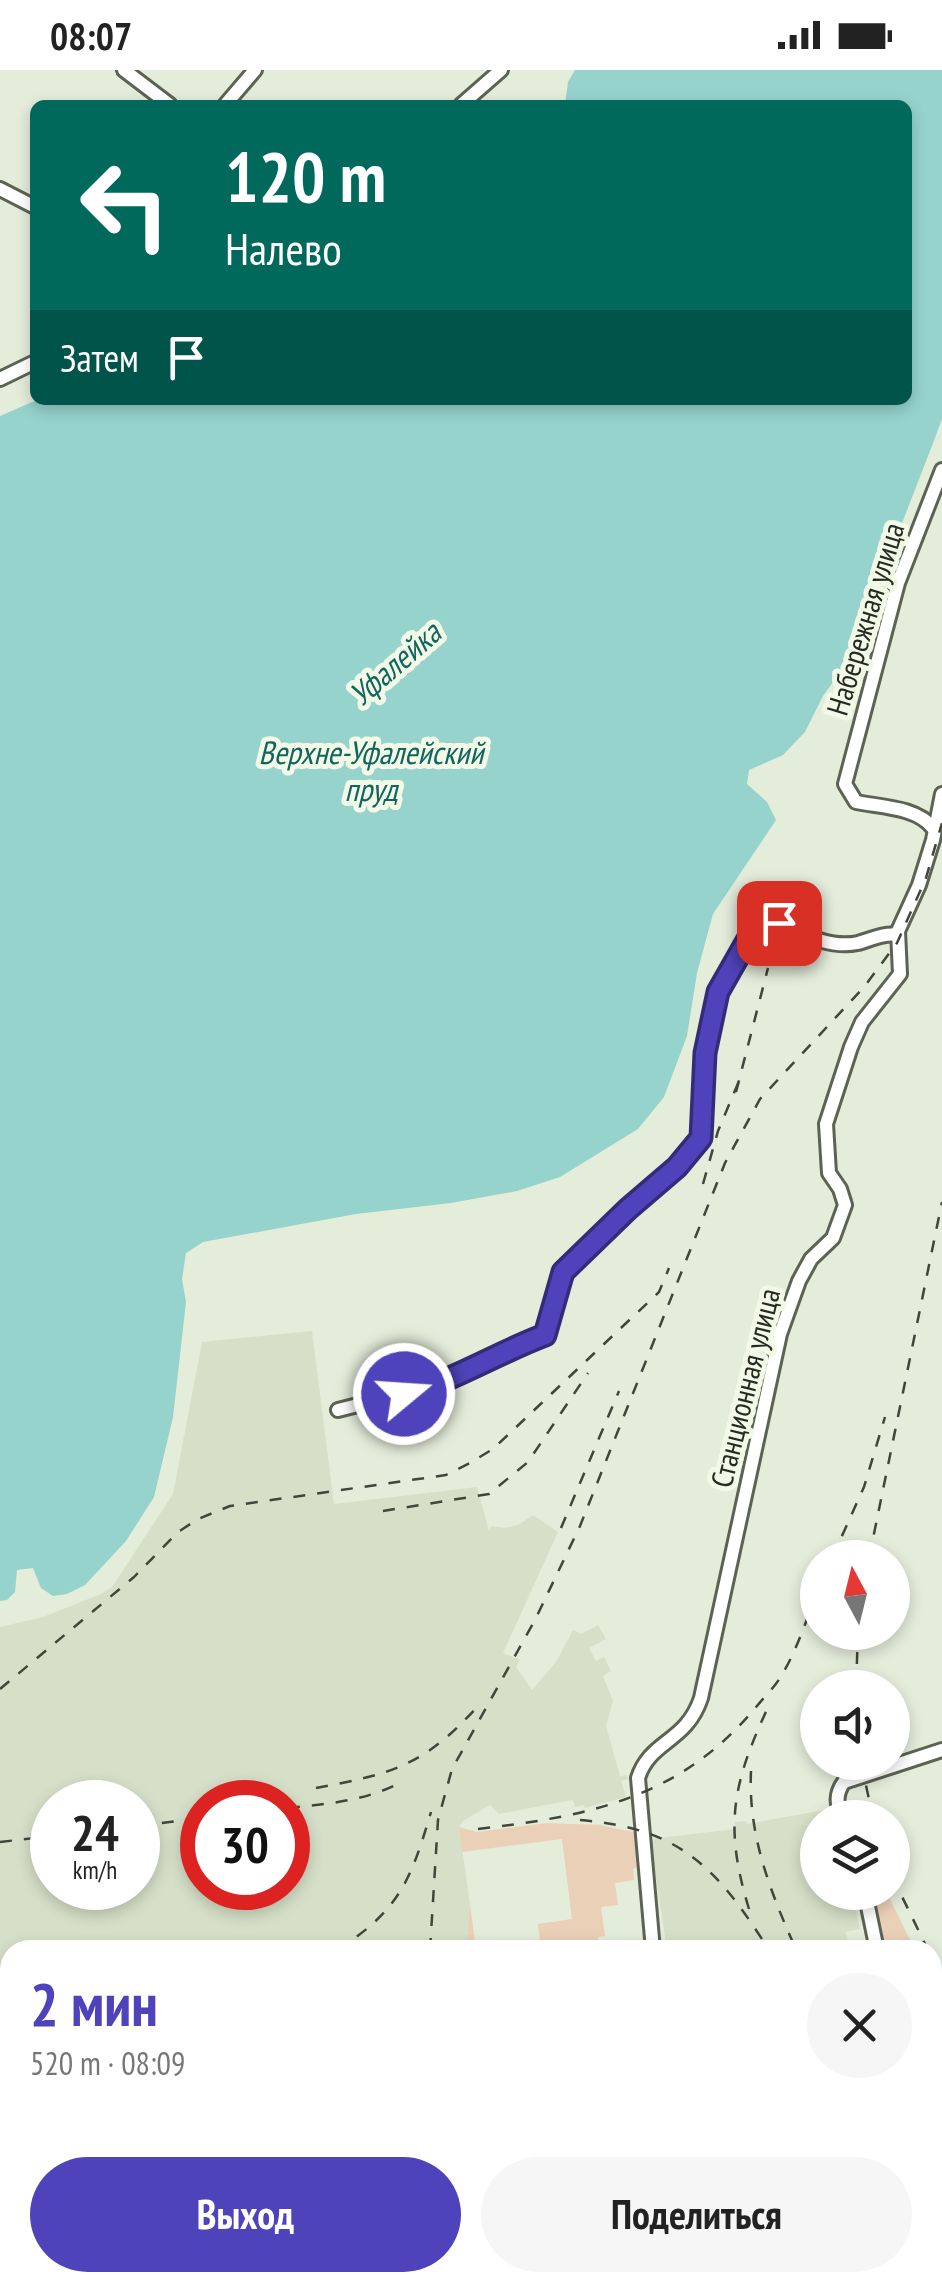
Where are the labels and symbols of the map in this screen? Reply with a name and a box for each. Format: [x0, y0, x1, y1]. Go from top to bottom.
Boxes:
street label: Набережная улица [817, 518, 912, 720]
water label: Уфалейка [340, 610, 451, 715]
water label: Верхне-Уфалейский пруд [259, 731, 486, 810]
pin [737, 881, 822, 966]
street label: Станционная улица [701, 1284, 788, 1491]
position arrow [352, 1342, 456, 1446]
north arrow [800, 1540, 910, 1650]
speed limit sign: 30 [180, 1780, 310, 1910]

